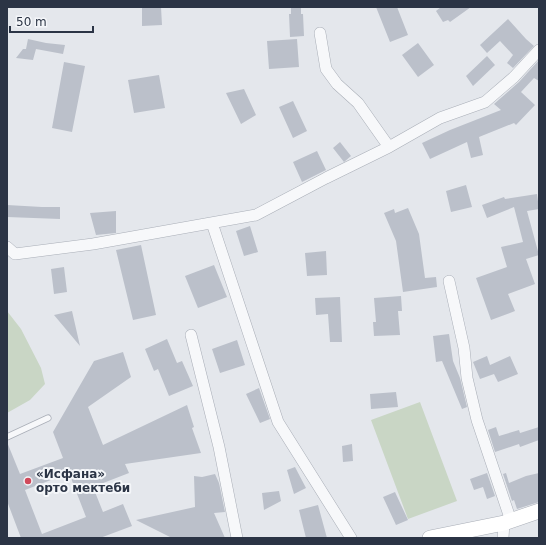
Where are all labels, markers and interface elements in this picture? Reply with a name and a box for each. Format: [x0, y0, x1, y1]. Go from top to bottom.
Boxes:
scale bar [10, 8, 93, 34]
text: 50 m [16, 15, 47, 29]
place label: «Исфана» орто мектеби [36, 467, 130, 495]
marker: «Исфана» орто мектеби [23, 476, 33, 486]

